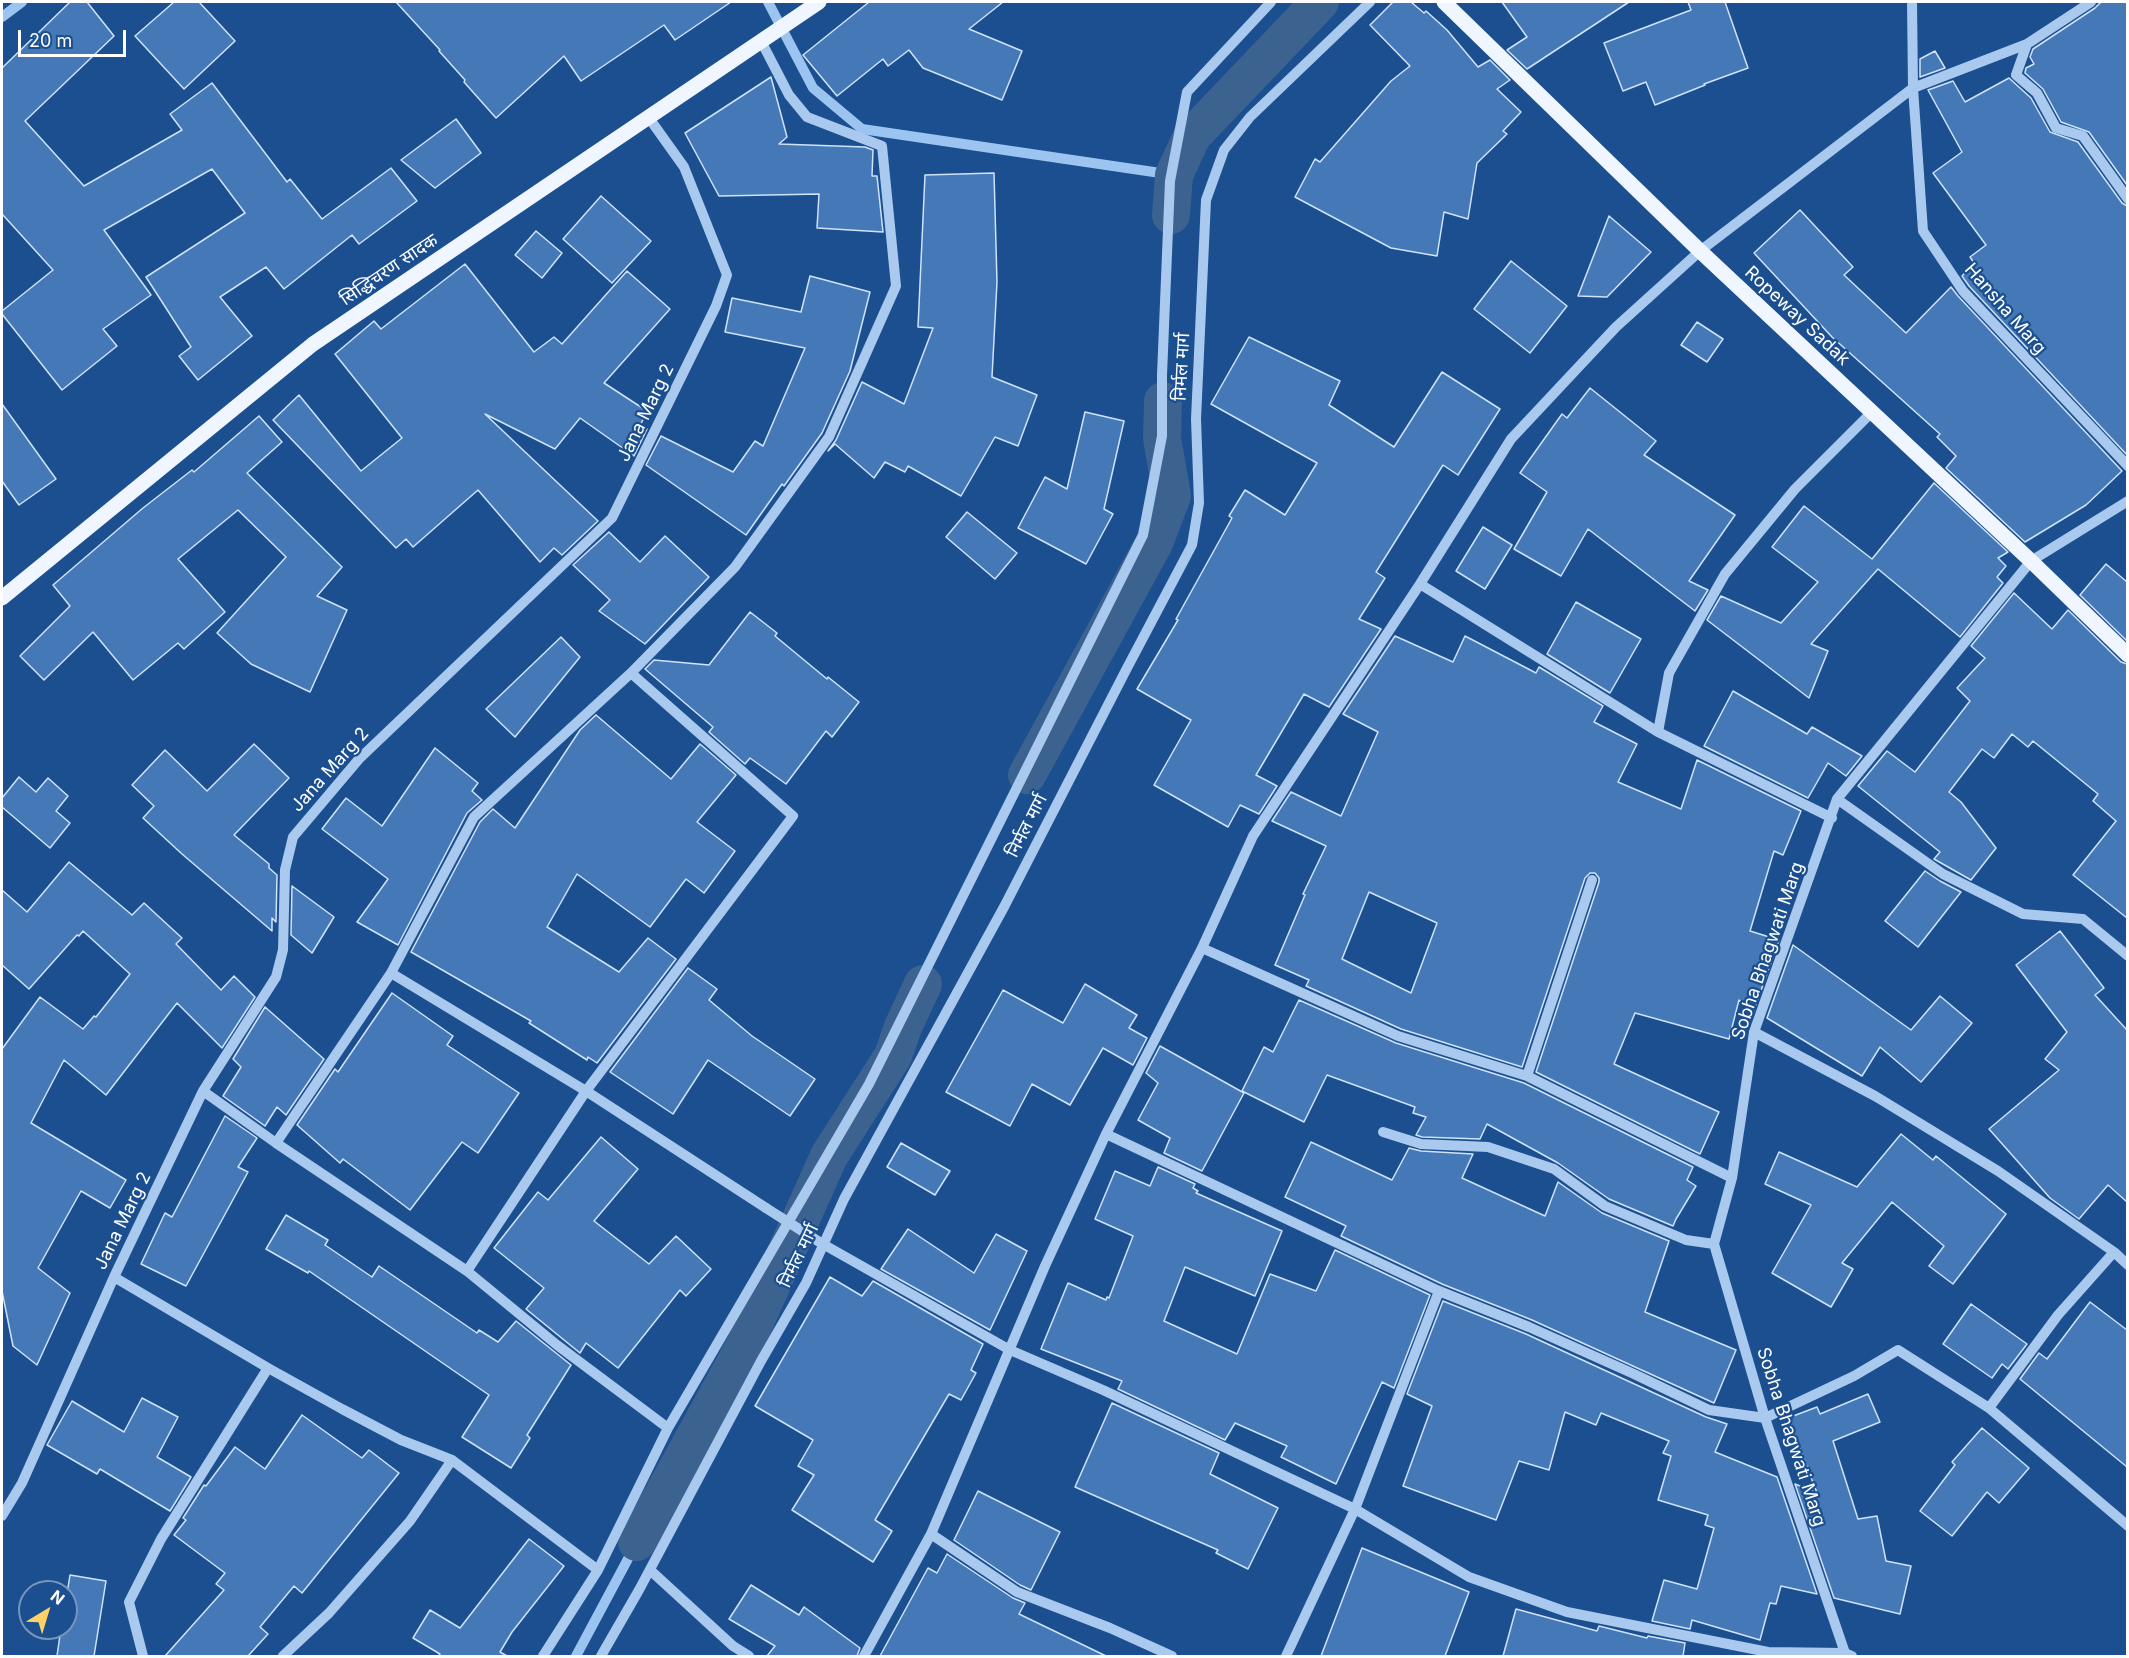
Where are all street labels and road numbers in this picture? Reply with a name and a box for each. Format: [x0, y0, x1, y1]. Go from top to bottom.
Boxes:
street label: सिद्धिचरण सादक [336, 229, 442, 311]
street label: Hansha Marg [1960, 259, 2050, 359]
street label: Ropeway Sadak [1740, 262, 1854, 370]
street label: निर्मल मार्ग [1169, 332, 1195, 402]
street label: Jana Marg 2 [613, 361, 679, 465]
street label: Jana Marg 2 [286, 723, 374, 817]
street label: निर्मल मार्ग [1002, 791, 1052, 861]
street label: Sobha Bhagwati Marg [1727, 859, 1809, 1043]
street label: Jana Marg 2 [90, 1169, 156, 1273]
street label: निर्मल मार्ग [774, 1221, 824, 1291]
street label: Sobha Bhagwati Marg [1752, 1345, 1830, 1529]

